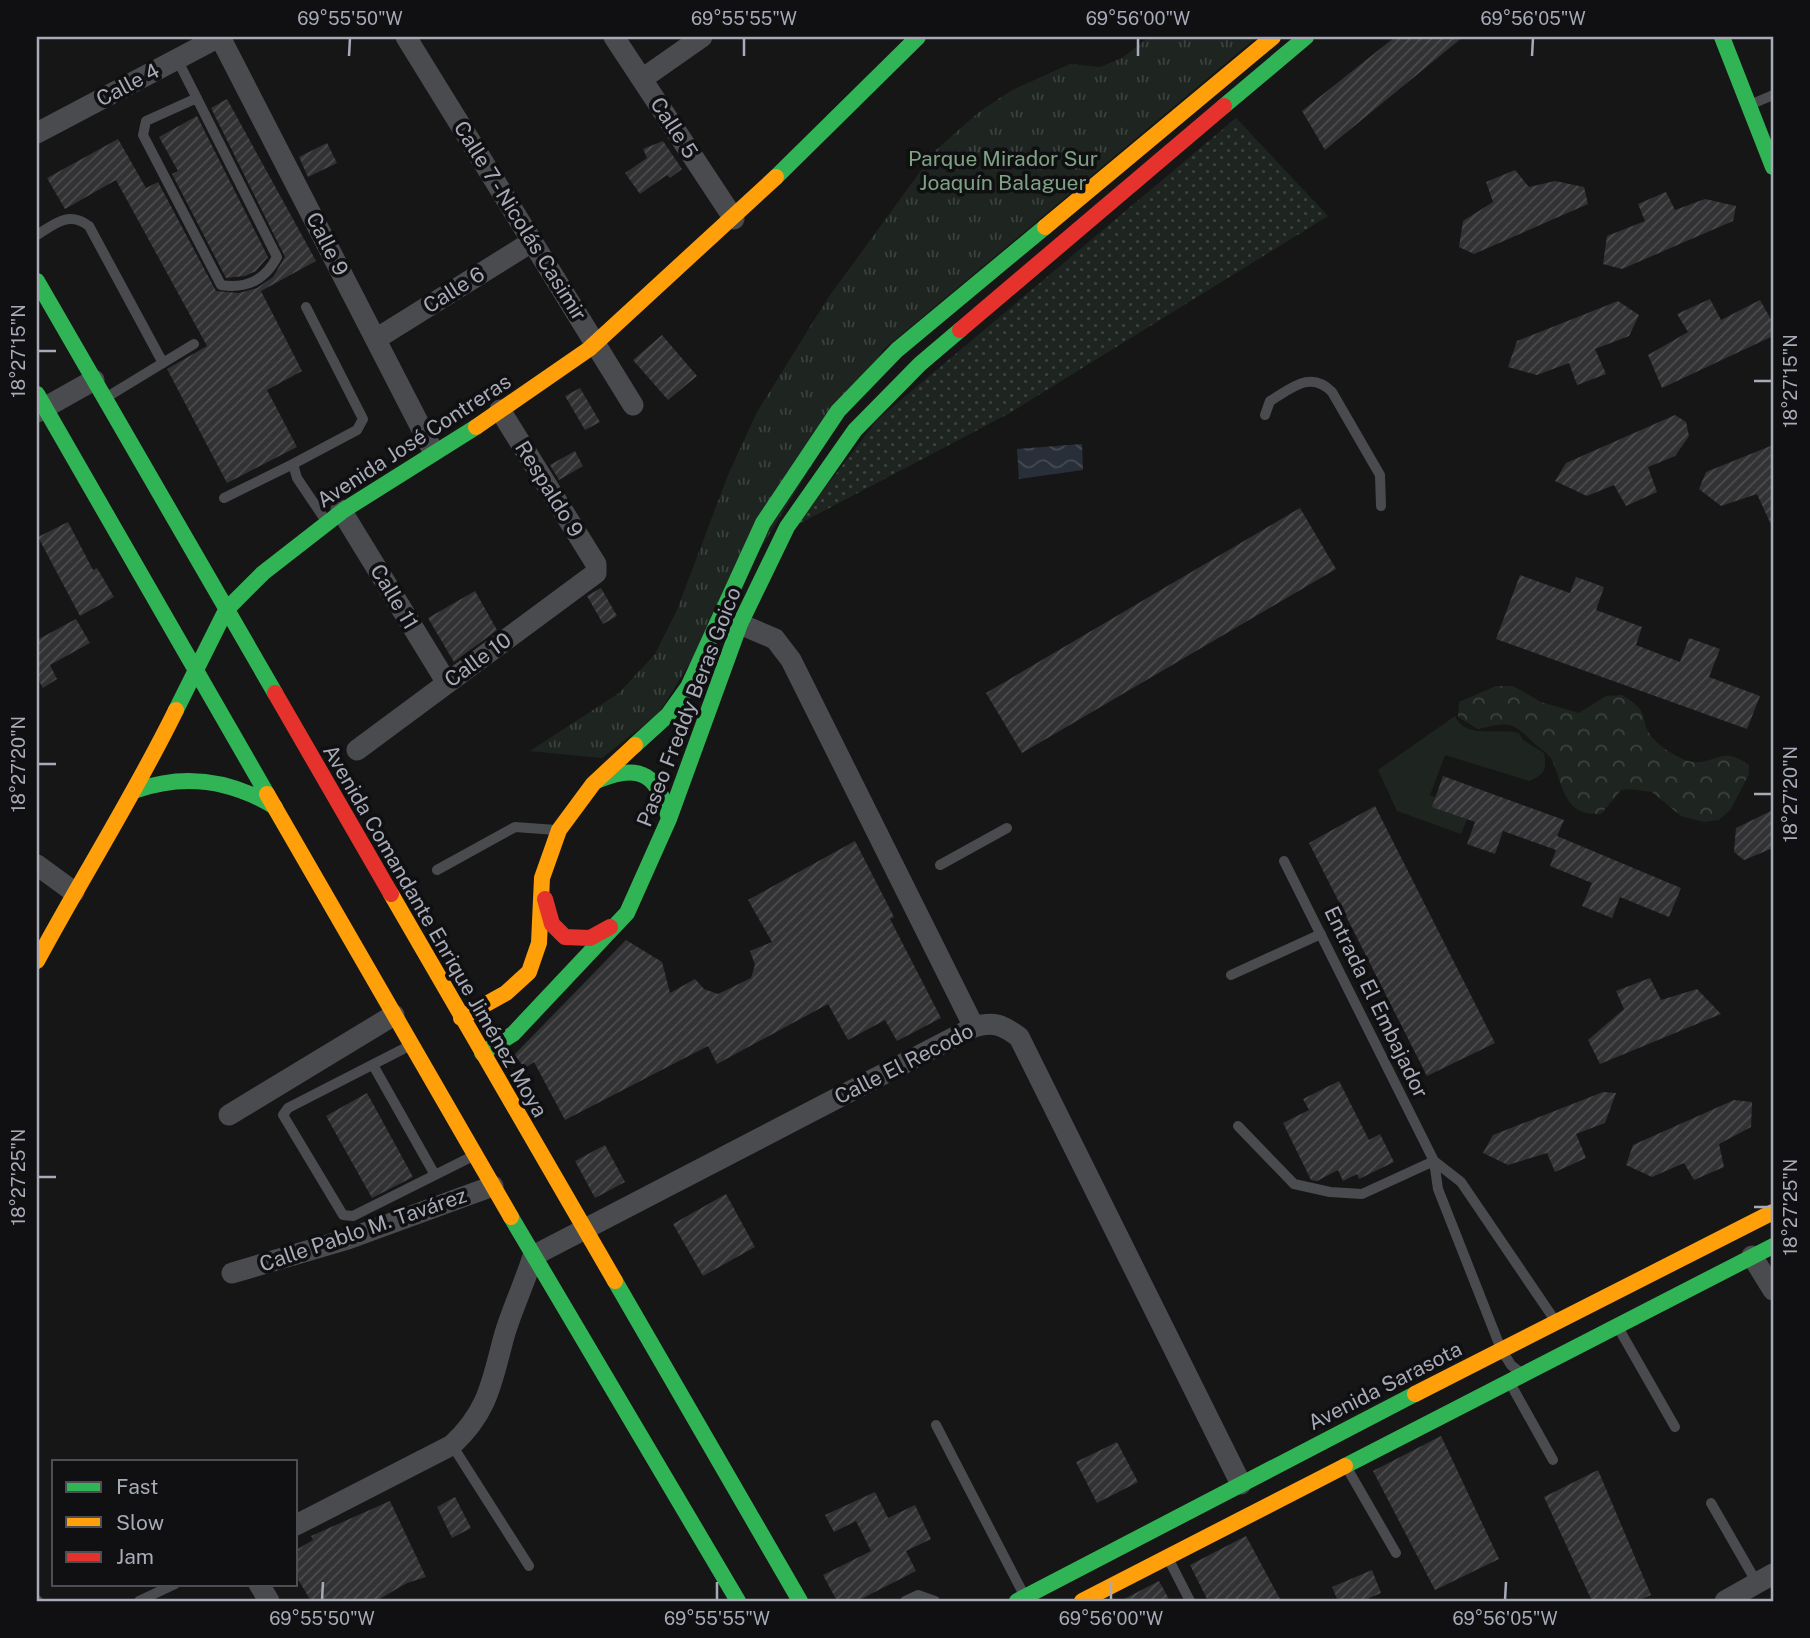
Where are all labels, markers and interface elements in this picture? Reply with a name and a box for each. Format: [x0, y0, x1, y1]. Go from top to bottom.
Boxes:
text: 69°55'50"W [297, 8, 403, 29]
text: 69°55'55"W [691, 8, 797, 29]
text: 69°56'00"W [1086, 8, 1190, 29]
text: 69°56'05"W [1480, 8, 1586, 29]
street label: Calle 4 [92, 58, 164, 112]
street label: Calle 5 [645, 92, 703, 163]
street label: Calle 7 - Nicolás Casimir [449, 116, 592, 325]
park label: Parque Mirador Sur Joaquín Balaguer [908, 146, 1098, 195]
street label: Calle 9 [301, 208, 354, 280]
street label: Calle 6 [418, 261, 489, 318]
text: 18°27'15"N [8, 304, 29, 398]
text: 18°27'15"N [1780, 334, 1801, 428]
street label: Avenida José Contreras [312, 369, 515, 513]
street label: Respaldo 9 [510, 436, 589, 541]
street label: Calle 11 [365, 560, 424, 634]
street label: Paseo Freddy Beras Goico [631, 584, 746, 830]
street label: Calle 10 [440, 627, 516, 692]
text: 18°27'20"N [8, 716, 29, 812]
street label: Avenida Comandante Enrique Jiménez Moya [318, 740, 553, 1122]
text: 18°27'20"N [1780, 746, 1801, 842]
street label: Entrada El Embajador [1319, 902, 1434, 1102]
street label: Calle El Recodo [830, 1018, 977, 1109]
text: 18°27'25"N [8, 1129, 29, 1225]
text: 18°27'25"N [1780, 1159, 1801, 1255]
street label: Calle Pablo M. Tavárez [256, 1182, 470, 1277]
street label: Avenida Sarasota [1304, 1336, 1466, 1435]
legend [52, 1460, 298, 1586]
text: Fast [116, 1474, 158, 1499]
text: Slow [116, 1510, 164, 1535]
text: Jam [116, 1544, 154, 1569]
text: 69°55'50"W [269, 1608, 375, 1629]
text: 69°55'55"W [664, 1608, 770, 1629]
text: 69°56'00"W [1059, 1608, 1163, 1629]
text: 69°56'05"W [1452, 1608, 1558, 1629]

